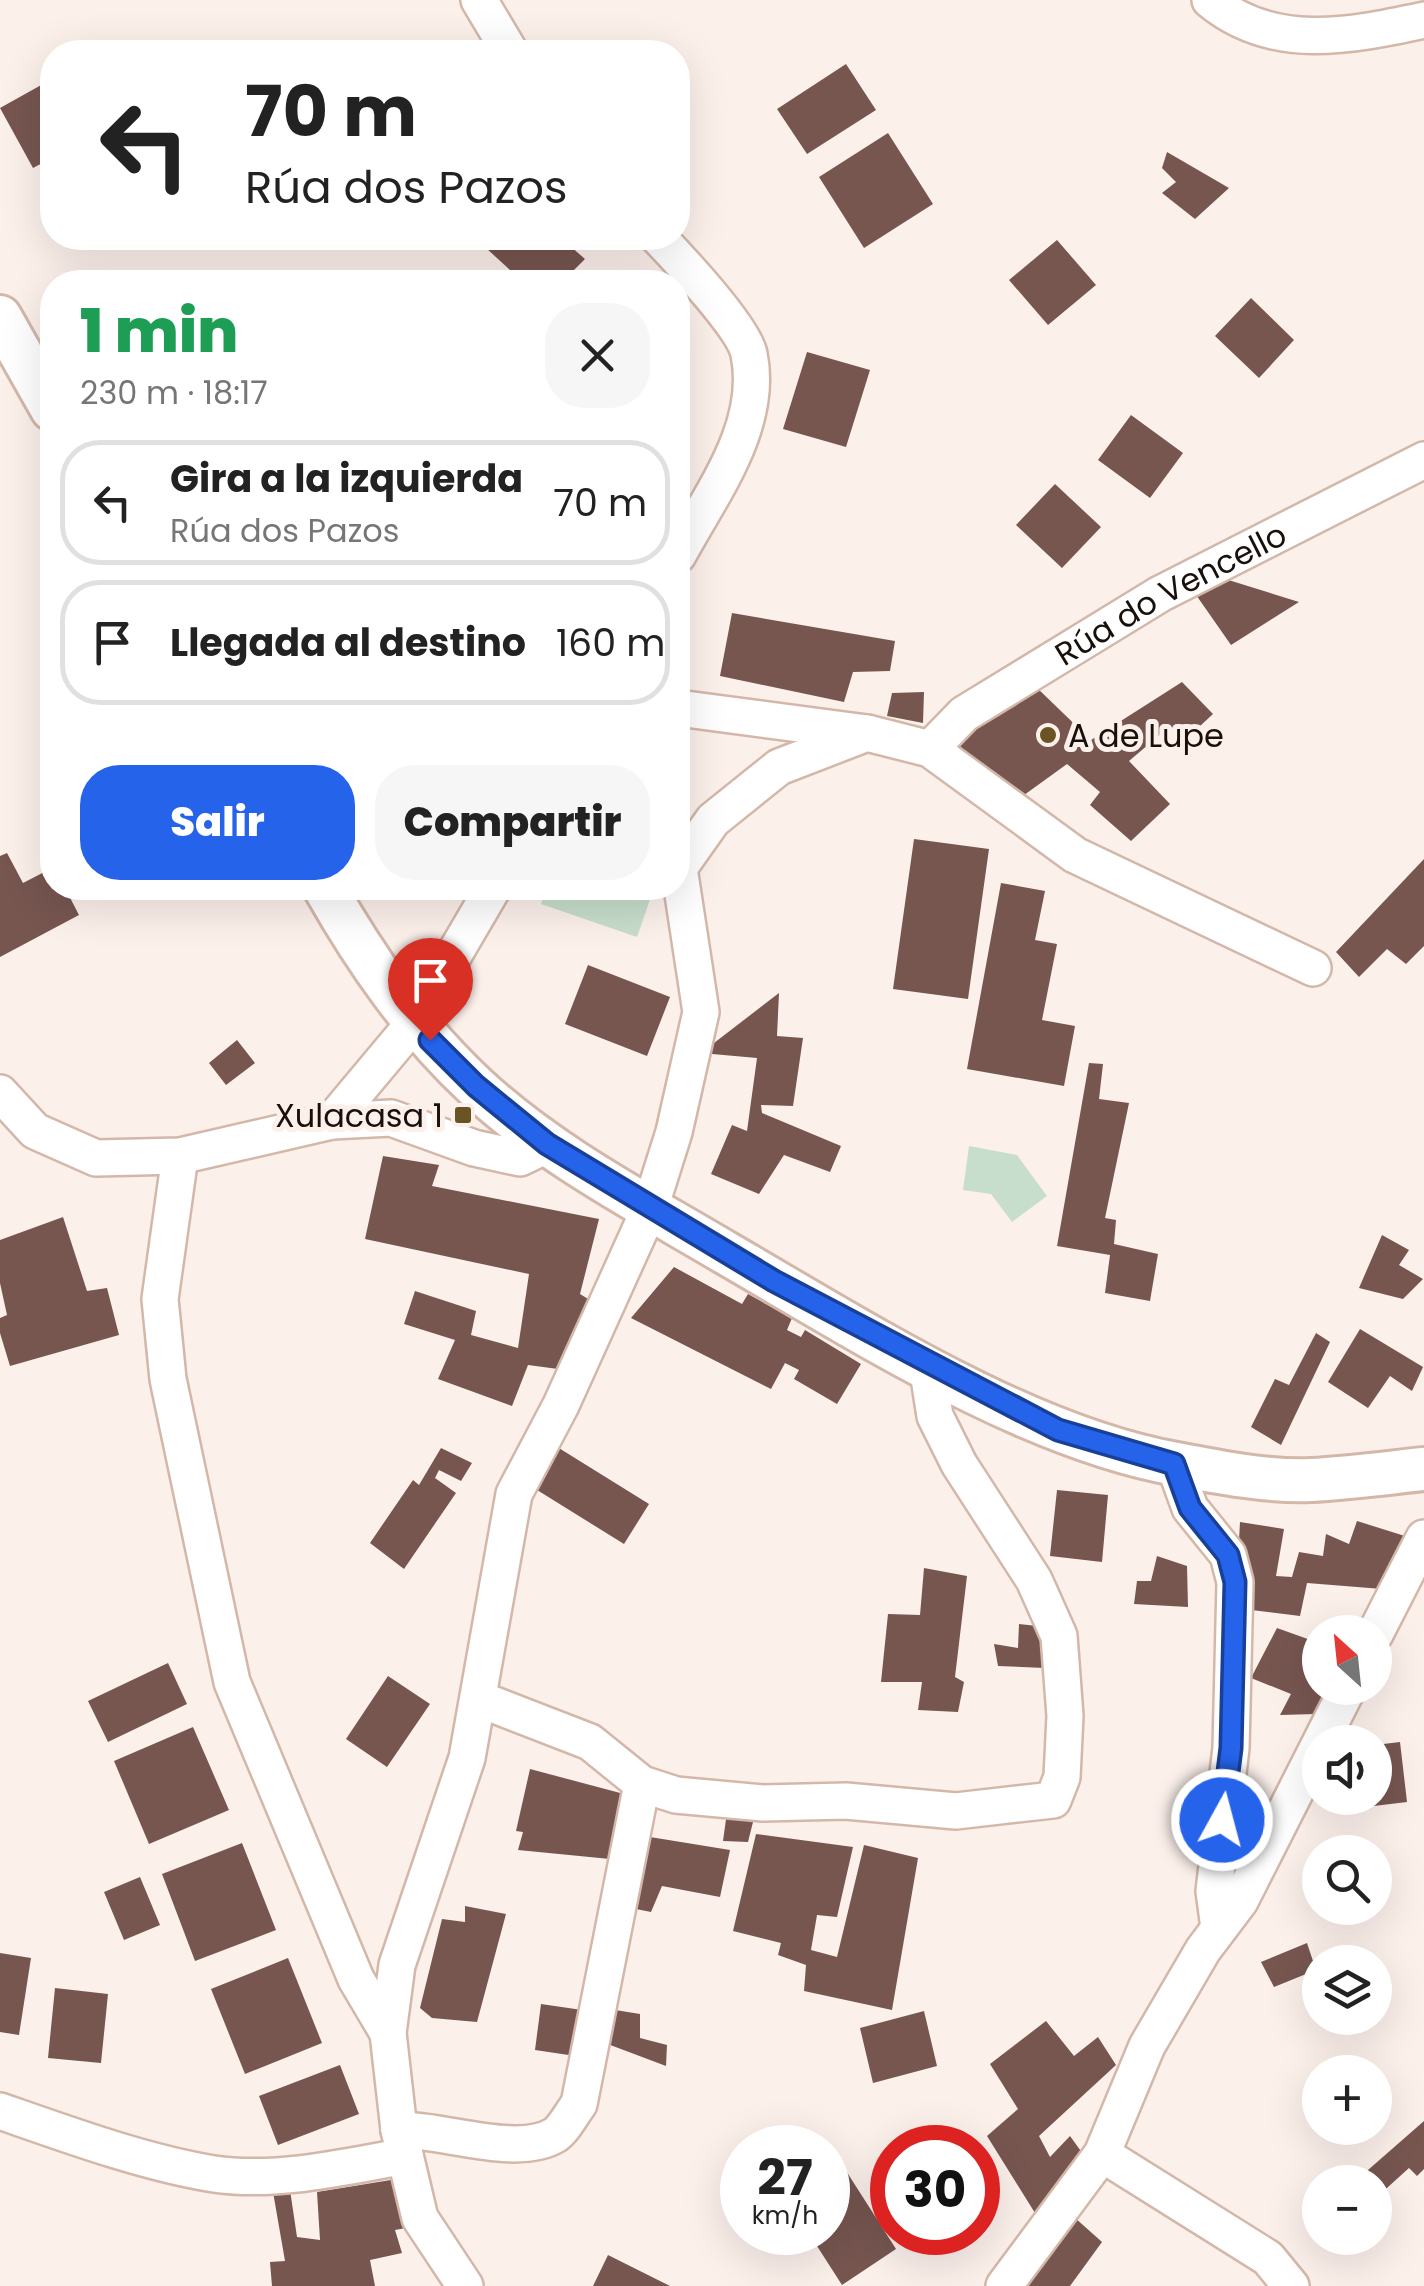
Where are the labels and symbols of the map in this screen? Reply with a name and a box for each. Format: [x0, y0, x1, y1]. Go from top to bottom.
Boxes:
street label: Rúa do Vencello [1046, 511, 1294, 676]
place label: A de Lupe [1068, 713, 1224, 758]
marker: A de Lupe [1037, 724, 1059, 746]
pin [388, 938, 473, 1041]
place label: Xulacasa 1 [275, 1093, 443, 1138]
marker: Xulacasa 1 [452, 1104, 474, 1126]
north arrow [1302, 1615, 1392, 1705]
position arrow [1170, 1768, 1274, 1872]
speed limit sign: 30 [870, 2125, 1000, 2255]

